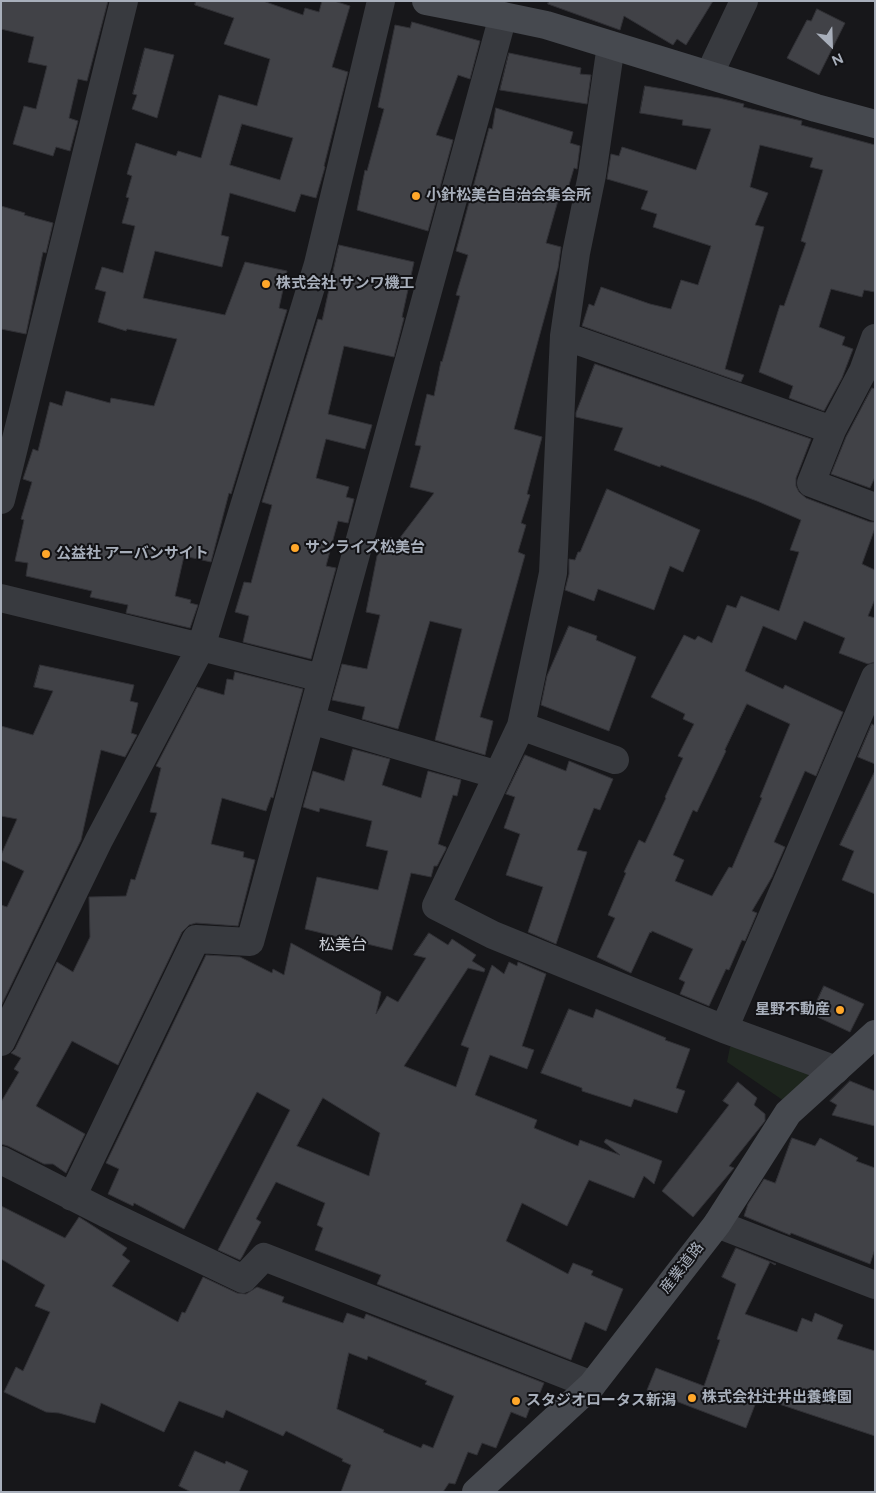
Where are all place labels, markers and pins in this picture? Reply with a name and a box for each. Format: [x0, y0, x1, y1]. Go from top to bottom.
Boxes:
place label: 小針松美台自治会集会所 [426, 187, 591, 205]
marker: 小針松美台自治会集会所 [410, 190, 422, 202]
place label: 株式会社 サンワ機工 [276, 275, 415, 293]
marker: 株式会社 サンワ機工 [260, 278, 272, 290]
place label: サンライズ松美台 [305, 539, 425, 557]
marker: サンライズ松美台 [289, 542, 301, 554]
place label: 公益社 アーバンサイト [56, 545, 209, 563]
marker: 公益社 アーバンサイト [40, 548, 52, 560]
place label: 星野不動産 [755, 1001, 830, 1019]
marker: 星野不動産 [834, 1004, 846, 1016]
place label: 株式会社辻井出養蜂園 [702, 1389, 852, 1407]
place label: スタジオロータス新潟 [526, 1392, 676, 1410]
marker: 株式会社辻井出養蜂園 [686, 1392, 698, 1404]
marker: スタジオロータス新潟 [510, 1395, 522, 1407]

